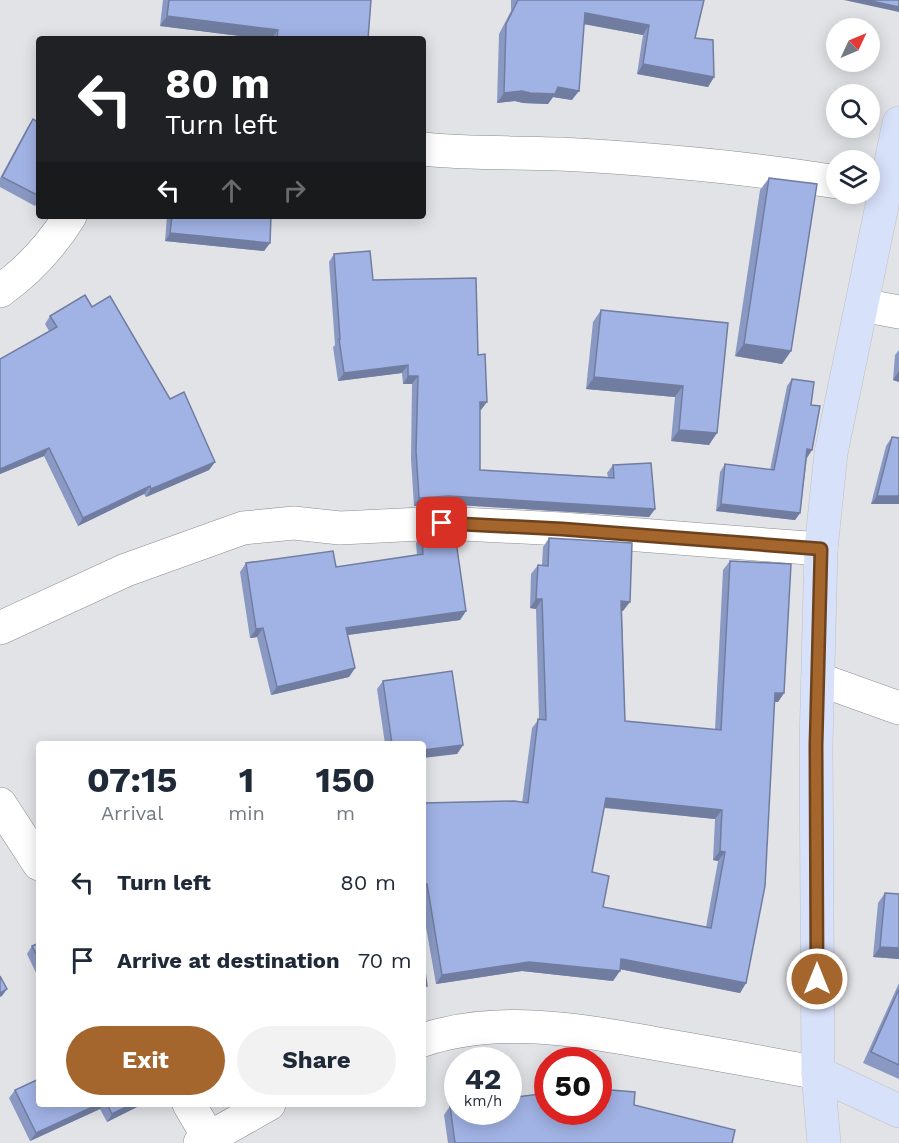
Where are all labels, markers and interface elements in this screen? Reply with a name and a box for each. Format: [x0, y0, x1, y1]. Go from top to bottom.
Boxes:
north arrow [826, 18, 880, 72]
map controls [826, 18, 880, 204]
text: 80 m [165, 59, 270, 108]
icon: left [66, 60, 144, 138]
button: search [826, 84, 880, 138]
text: Turn left [165, 109, 277, 141]
button: layers [826, 150, 880, 204]
icon: left [152, 174, 185, 207]
icon: ahead [215, 174, 248, 207]
icon: right [278, 174, 311, 207]
pin [416, 497, 467, 548]
icon: arrive [425, 506, 458, 539]
text: 07:15 [87, 759, 178, 801]
text: 1 [239, 759, 254, 801]
text: 150 [316, 759, 375, 801]
text: Arrival [101, 801, 163, 825]
text: min [228, 801, 265, 825]
text: m [336, 801, 355, 825]
icon: left [66, 866, 99, 899]
text: Turn left [117, 870, 211, 895]
text: 80 m [340, 870, 396, 895]
icon: arrive [66, 944, 99, 977]
position arrow [785, 947, 849, 1011]
text: Arrive at destination [117, 948, 340, 973]
text: 70 m [358, 948, 412, 973]
button: Exit [66, 1026, 225, 1095]
button: Share [237, 1026, 396, 1095]
speed limit sign: 50 [534, 1047, 612, 1125]
text: 42 [465, 1061, 501, 1096]
text: km/h [464, 1092, 502, 1110]

